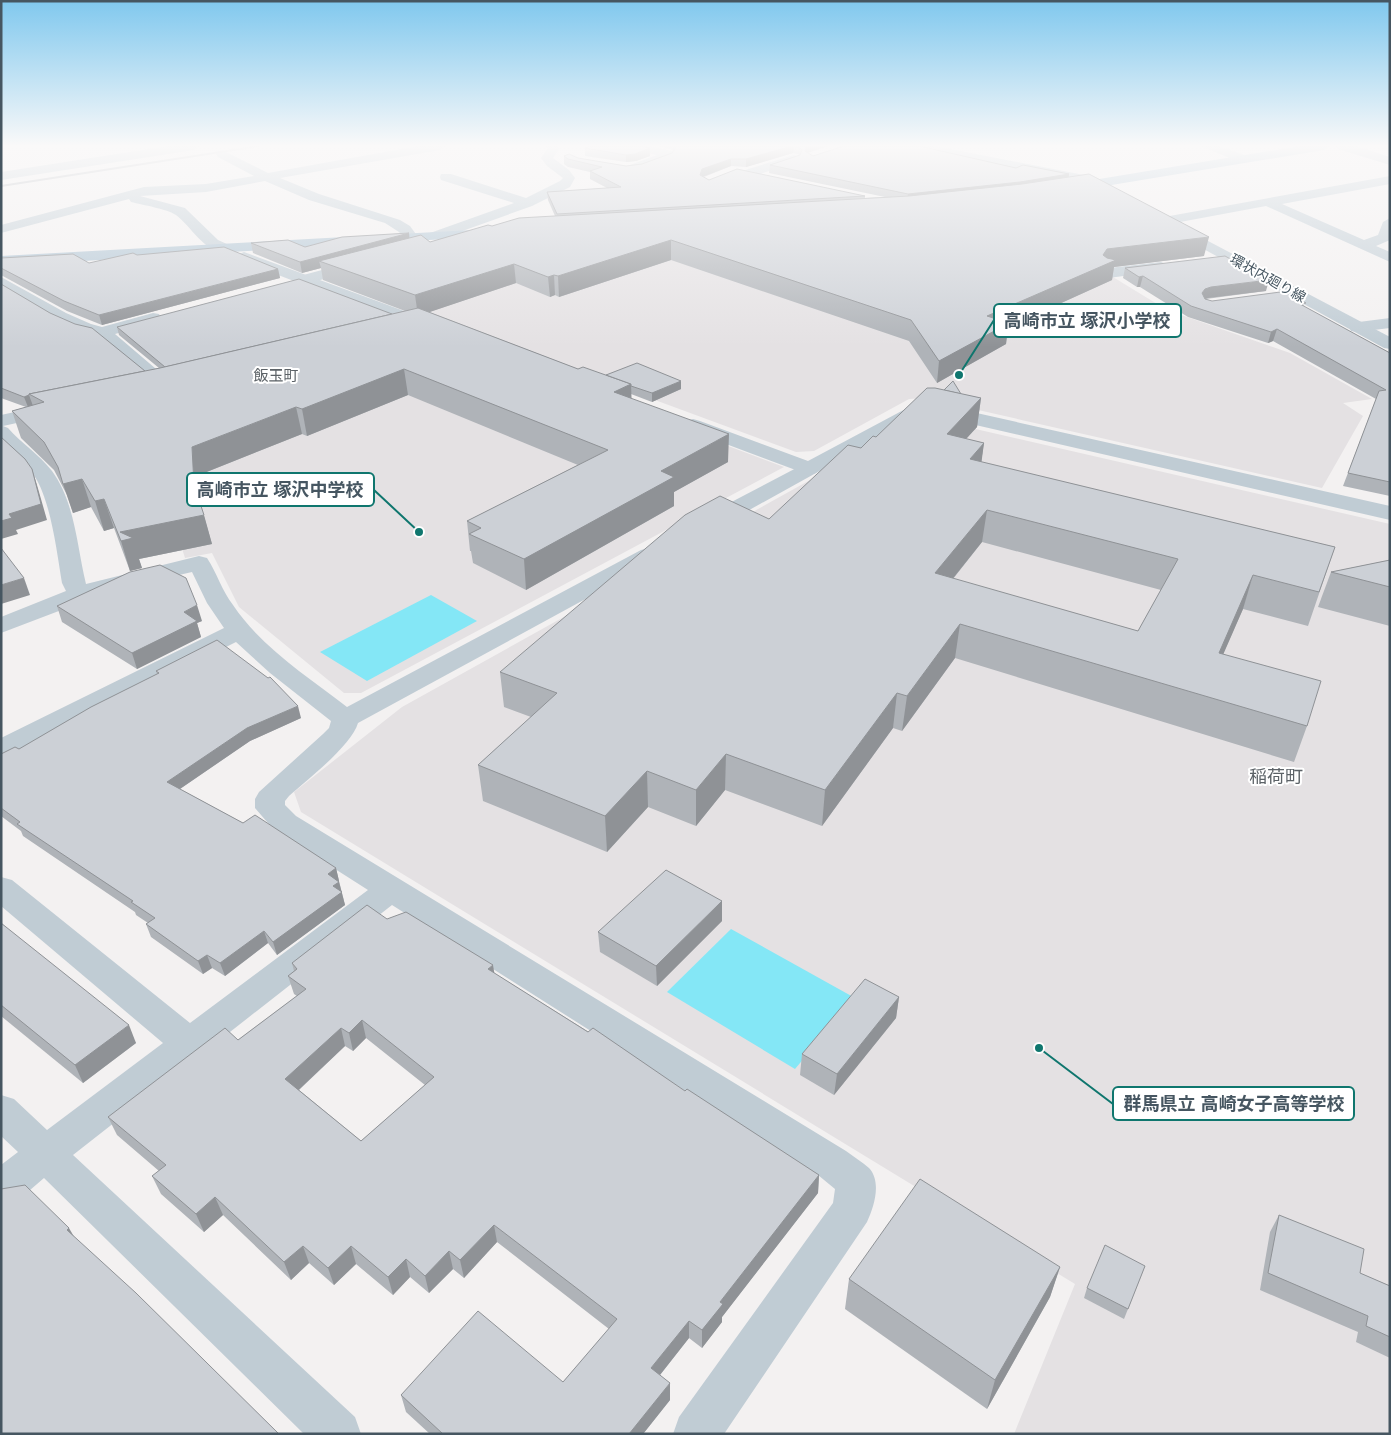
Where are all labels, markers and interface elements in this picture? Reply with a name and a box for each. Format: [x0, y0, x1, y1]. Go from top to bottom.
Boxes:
street label: 環状内廻り線 [1227, 251, 1309, 305]
callout: 高崎市立 塚沢小学校 [994, 304, 1181, 337]
text: 高崎市立 塚沢小学校 [1003, 311, 1171, 331]
district label: 飯玉町 [253, 367, 299, 384]
callout: 高崎市立 塚沢中学校 [187, 473, 374, 506]
text: 高崎市立 塚沢中学校 [196, 480, 364, 500]
district label: 稲荷町 [1249, 767, 1303, 787]
callout: 群馬県立 高崎女子高等学校 [1113, 1087, 1354, 1120]
text: 群馬県立 高崎女子高等学校 [1124, 1094, 1345, 1114]

